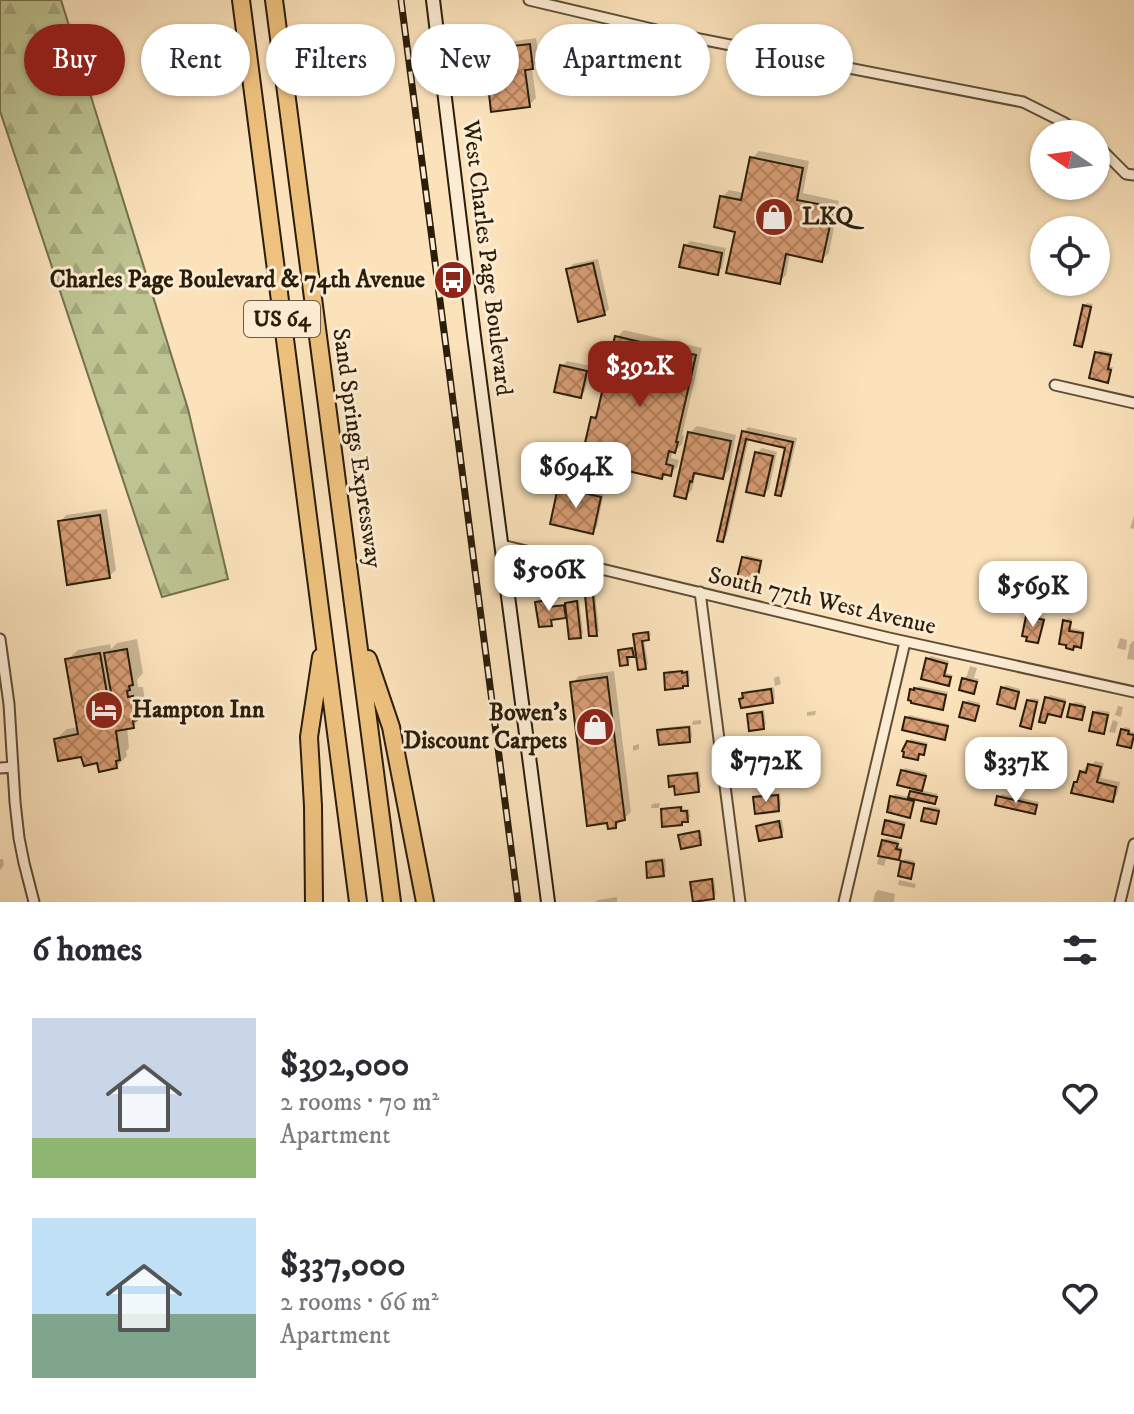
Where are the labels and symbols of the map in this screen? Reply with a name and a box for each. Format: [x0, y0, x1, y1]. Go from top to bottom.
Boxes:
street label: West Charles Page Boulevard [455, 118, 519, 398]
north arrow [1030, 120, 1110, 200]
shop icon: LKQ [753, 196, 795, 238]
place label: LKQ [802, 202, 865, 232]
bus stop icon: Charles Page Boulevard & 74th Avenue [432, 259, 474, 301]
place label: Charles Page Boulevard & 74th Avenue [50, 265, 425, 295]
road number: US 64 [244, 301, 320, 337]
street label: Sand Springs Expressway [325, 326, 389, 570]
pin: $392K [584, 341, 696, 409]
pin: $694K [520, 442, 632, 510]
pin: $506K [493, 545, 605, 613]
street label: South 77th West Avenue [705, 560, 939, 642]
pin: $569K [977, 561, 1089, 629]
hotel icon: Hampton Inn [83, 689, 125, 731]
place label: Hampton Inn [132, 695, 265, 725]
place label: Bowen's Discount Carpets [403, 698, 567, 756]
shop icon: Bowen's Discount Carpets [574, 706, 616, 748]
pin: $772K [710, 736, 822, 804]
pin: $337K [960, 737, 1072, 805]

